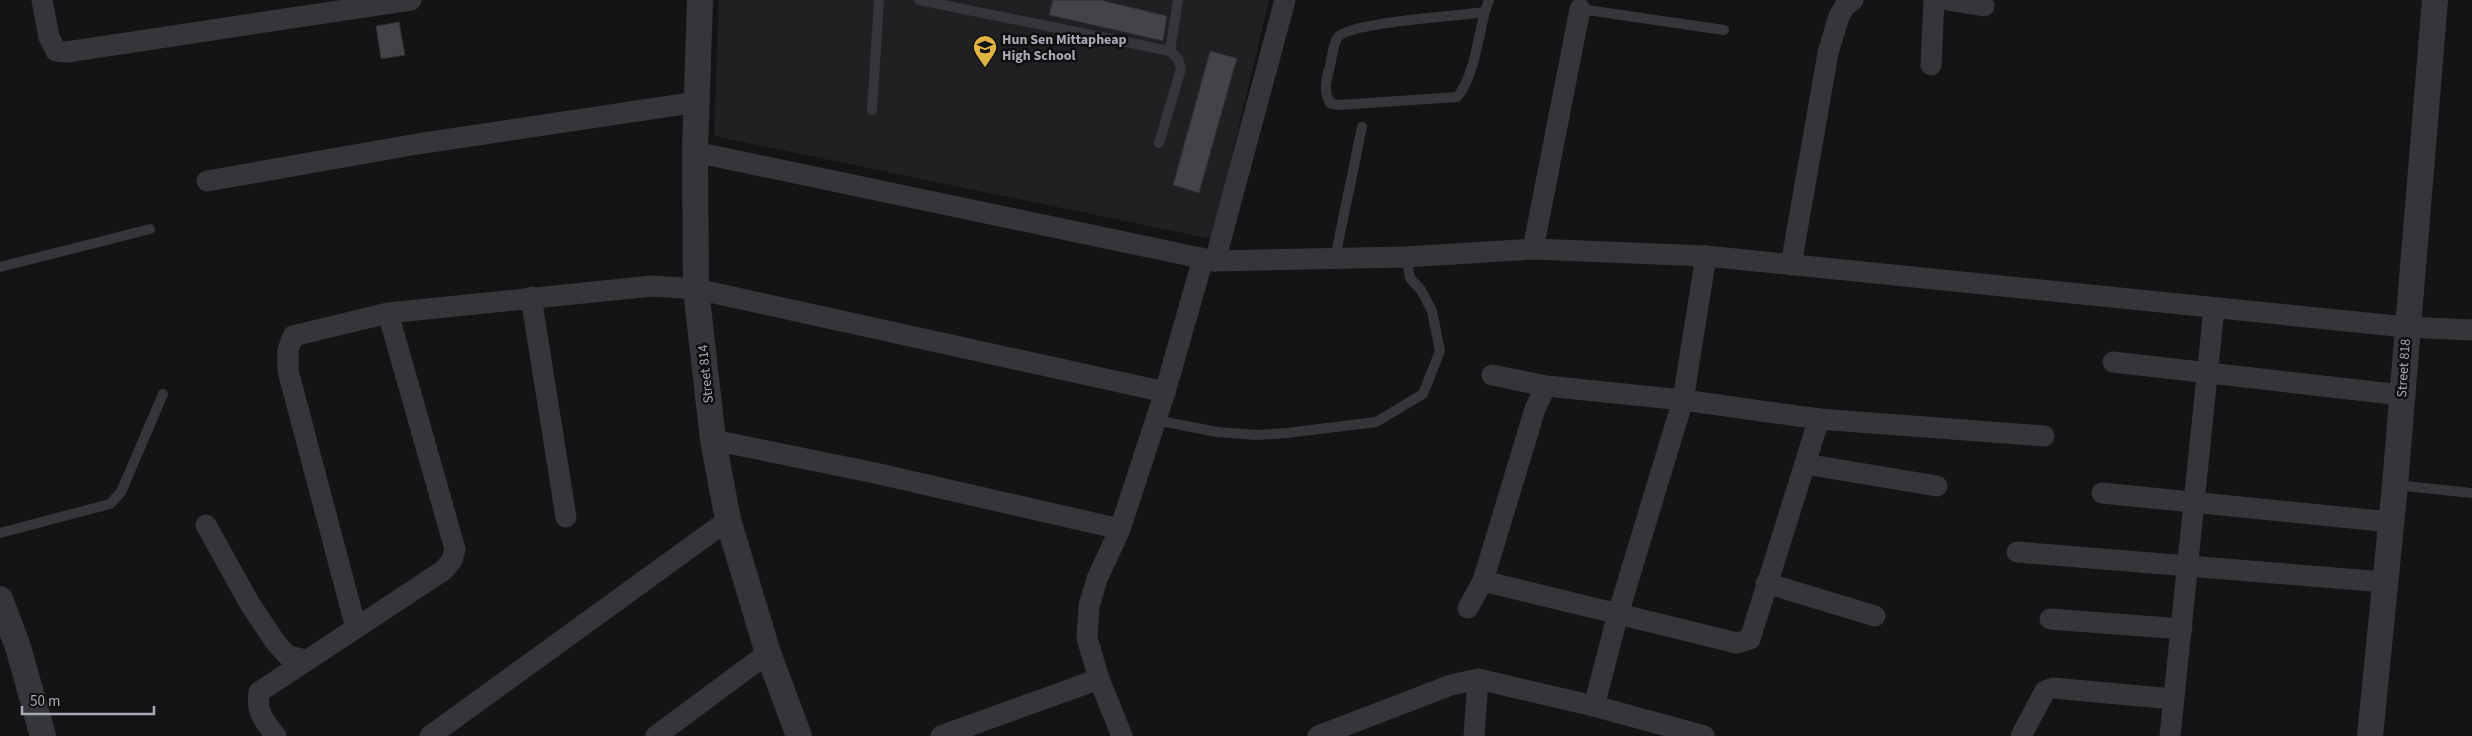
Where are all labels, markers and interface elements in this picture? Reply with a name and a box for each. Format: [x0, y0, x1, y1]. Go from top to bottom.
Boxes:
place label: Hun Sen Mittapheap High School [1002, 30, 1127, 66]
school or university icon: Hun Sen Mittapheap High School [972, 34, 998, 68]
street label: Street 818 [2392, 338, 2416, 398]
street label: Street 814 [693, 344, 719, 404]
scale bar [22, 684, 155, 716]
text: 50 m [30, 691, 60, 712]

